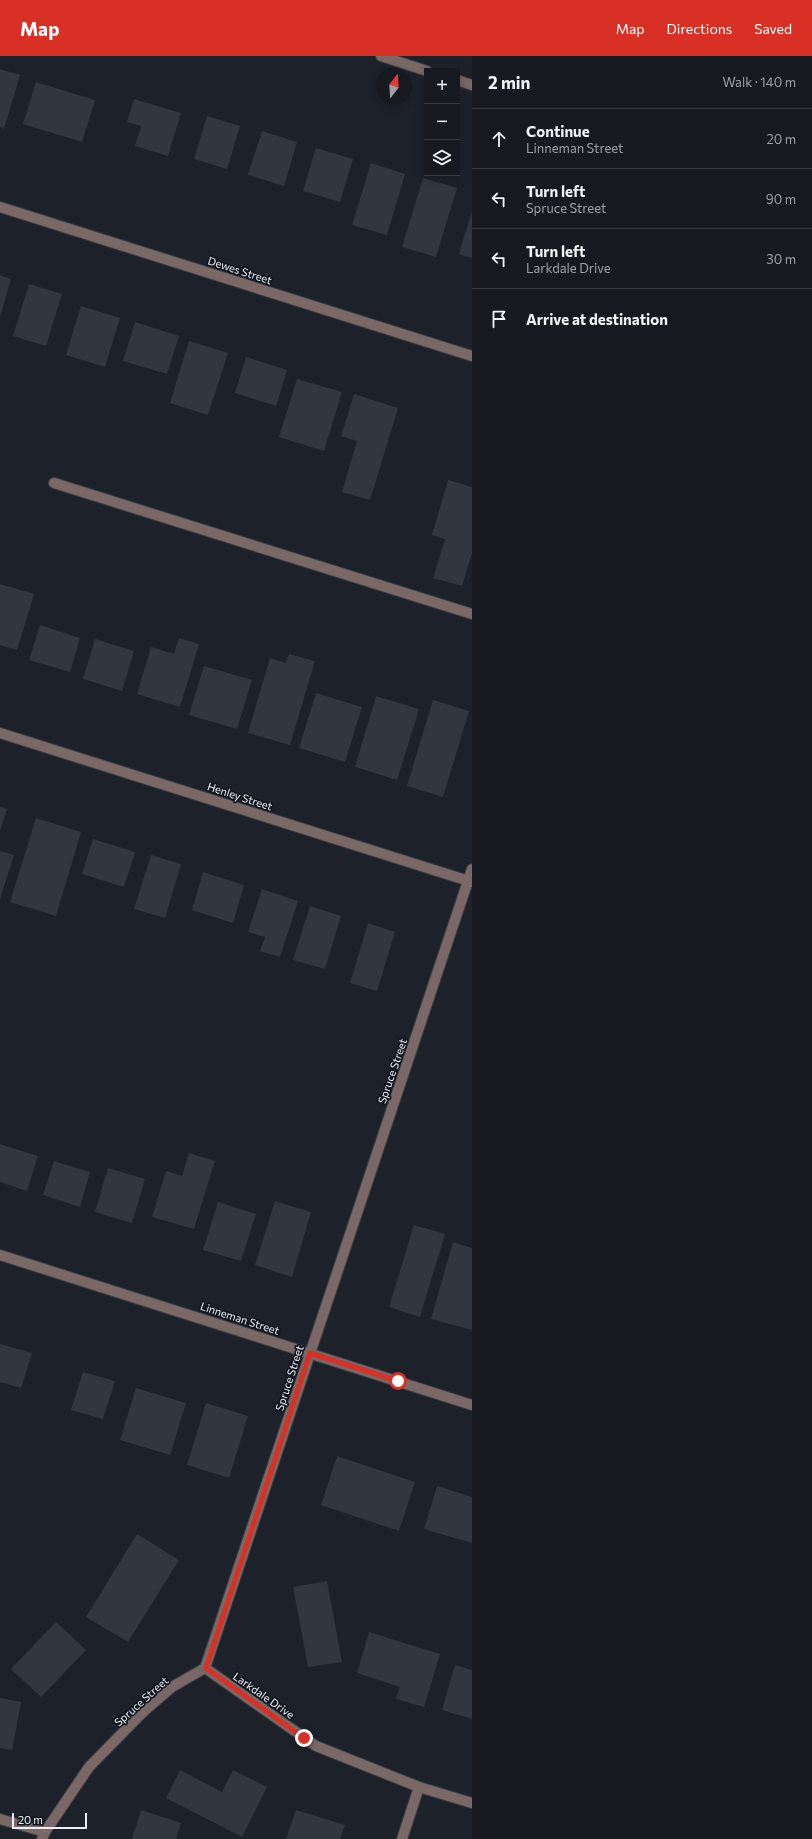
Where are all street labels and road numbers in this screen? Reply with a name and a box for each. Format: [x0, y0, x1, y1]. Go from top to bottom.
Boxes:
street label: Dewes Street [206, 254, 274, 287]
street label: Henley Street [206, 779, 275, 813]
street label: Spruce Street [375, 1036, 409, 1105]
street label: Linneman Street [199, 1299, 282, 1337]
street label: Spruce Street [272, 1343, 306, 1412]
street label: Larkdale Drive [231, 1669, 297, 1721]
street label: Spruce Street [111, 1673, 171, 1729]

